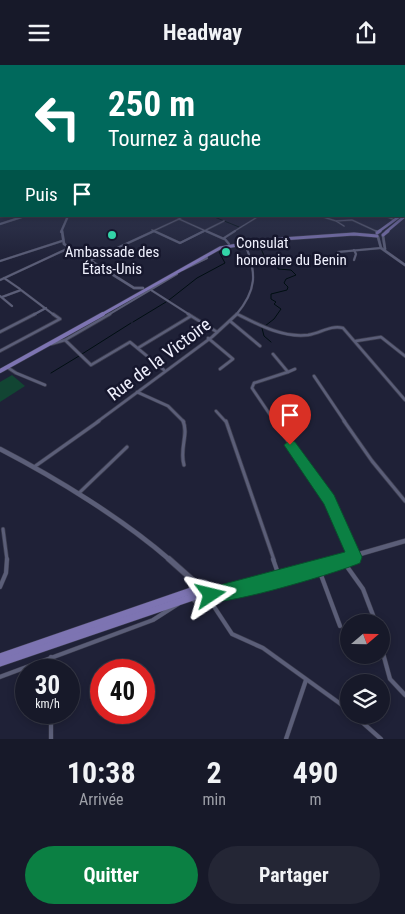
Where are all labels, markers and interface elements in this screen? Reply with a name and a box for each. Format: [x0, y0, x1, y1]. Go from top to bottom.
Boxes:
icon: menu [25, 19, 53, 47]
icon: share [352, 19, 380, 47]
text: Headway [163, 20, 242, 45]
text: 250 m [108, 84, 195, 125]
icon: left [25, 85, 90, 150]
text: Tournez à gauche [108, 126, 261, 151]
icon: arrive [68, 180, 96, 208]
text: Puis [25, 183, 58, 206]
marker: Ambassade des États-Unis [106, 229, 118, 241]
place label: Consulat honoraire du Benin [236, 234, 347, 269]
place label: Ambassade des États-Unis [65, 243, 159, 278]
marker: Consulat honoraire du Benin [220, 246, 232, 258]
street label: Rue de la Victoire [103, 313, 215, 405]
pin [269, 394, 311, 445]
icon: arrive [276, 401, 304, 429]
position arrow [184, 568, 236, 620]
north arrow [340, 614, 390, 664]
map controls [340, 614, 390, 724]
speed limit sign: 40 [90, 659, 155, 724]
text: 30 [35, 671, 60, 700]
button: layers [340, 674, 390, 724]
text: km/h [35, 697, 60, 711]
text: 10:38 [67, 755, 136, 790]
text: 2 [207, 755, 222, 790]
text: 490 [293, 755, 338, 790]
text: Arrivée [79, 790, 123, 809]
text: min [202, 790, 226, 809]
text: m [309, 790, 321, 809]
button: Quitter [25, 846, 198, 904]
button: Partager [208, 846, 380, 904]

